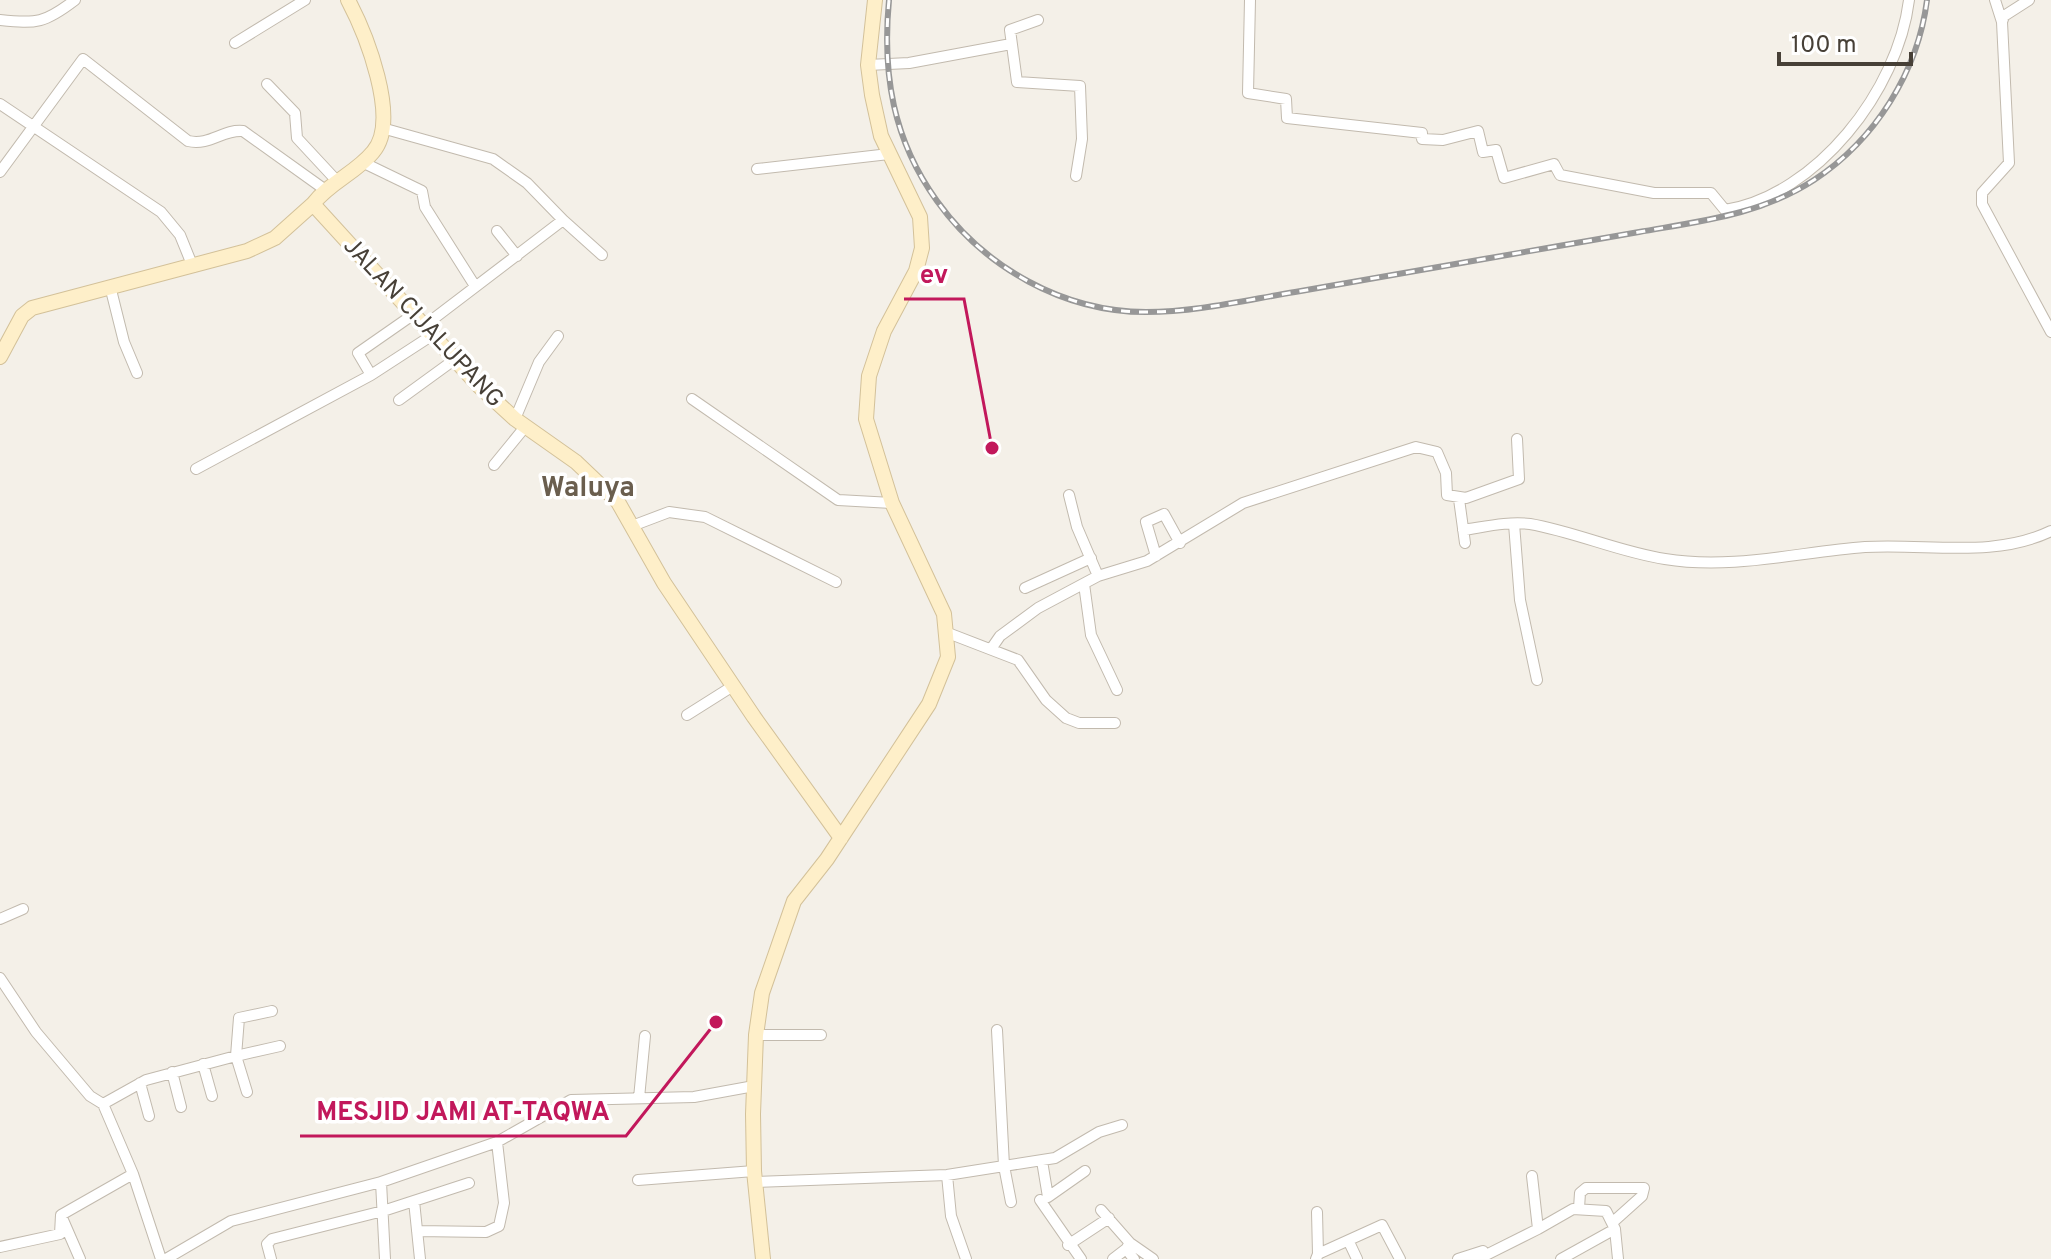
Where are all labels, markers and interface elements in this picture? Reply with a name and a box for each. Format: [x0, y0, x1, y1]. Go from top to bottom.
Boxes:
scale bar [1779, 16, 1911, 66]
text: 100 m [1791, 31, 1857, 61]
street label: JALAN CIJALUPANG [336, 232, 509, 415]
callout: ev [904, 249, 964, 299]
text: ev [920, 260, 948, 293]
district label: Waluya [541, 471, 635, 507]
callout: MESJID JAMI AT-TAQWA [300, 1086, 626, 1136]
text: MESJID JAMI AT-TAQWA [316, 1097, 610, 1130]

